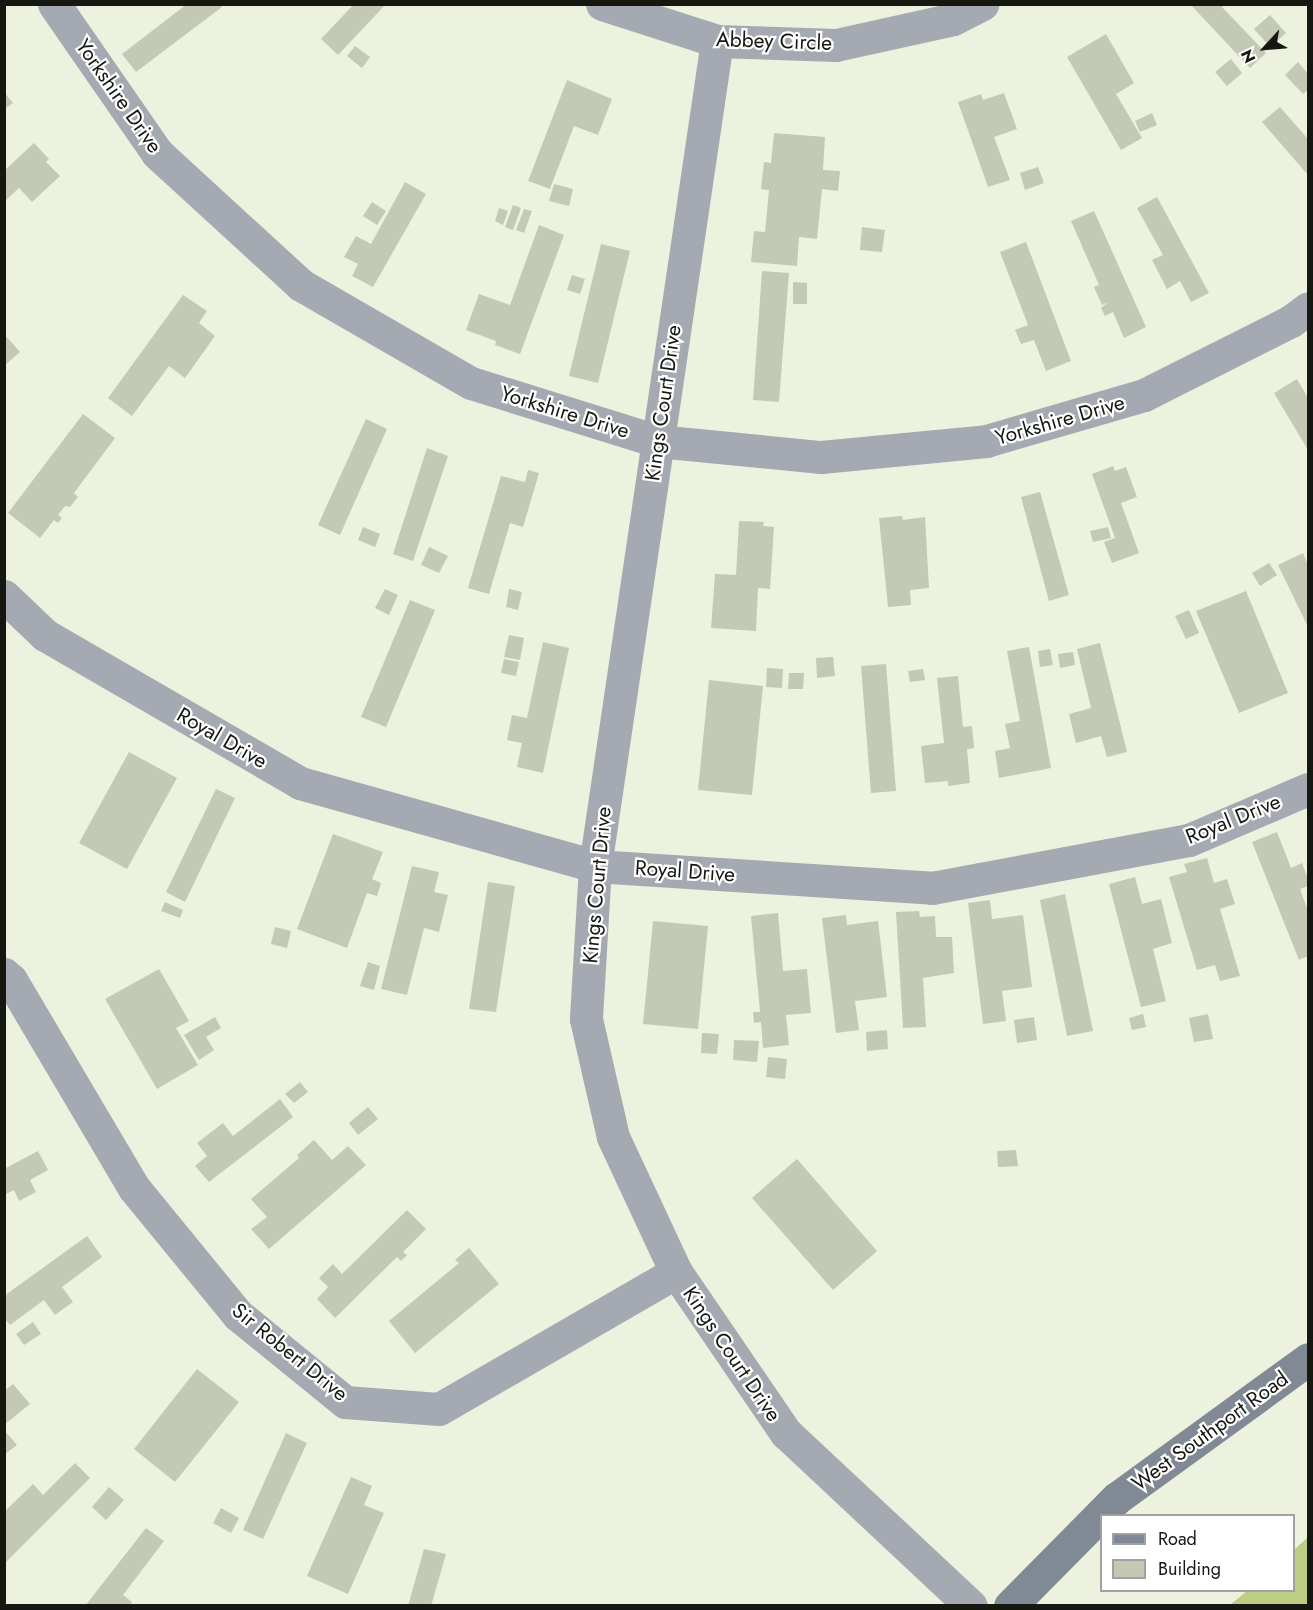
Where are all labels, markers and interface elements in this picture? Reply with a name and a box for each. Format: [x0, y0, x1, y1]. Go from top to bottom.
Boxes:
north arrow [1235, 18, 1295, 78]
street label: Abbey Circle [715, 26, 833, 56]
street label: Yorkshire Drive [70, 34, 168, 158]
text: N [1235, 45, 1261, 67]
street label: Kings Court Drive [640, 323, 686, 483]
street label: Yorkshire Drive [498, 380, 632, 444]
street label: Yorkshire Drive [992, 390, 1128, 450]
street label: Royal Drive [172, 702, 272, 774]
street label: Royal Drive [1182, 789, 1284, 849]
street label: Kings Court Drive [578, 806, 616, 964]
street label: Royal Drive [634, 855, 736, 887]
street label: Kings Court Drive [678, 1282, 786, 1426]
street label: Sir Robert Drive [227, 1298, 353, 1406]
street label: West Southport Road [1127, 1366, 1293, 1496]
legend [1100, 1514, 1295, 1592]
text: Road [1158, 1526, 1197, 1552]
text: Building [1158, 1556, 1221, 1582]

